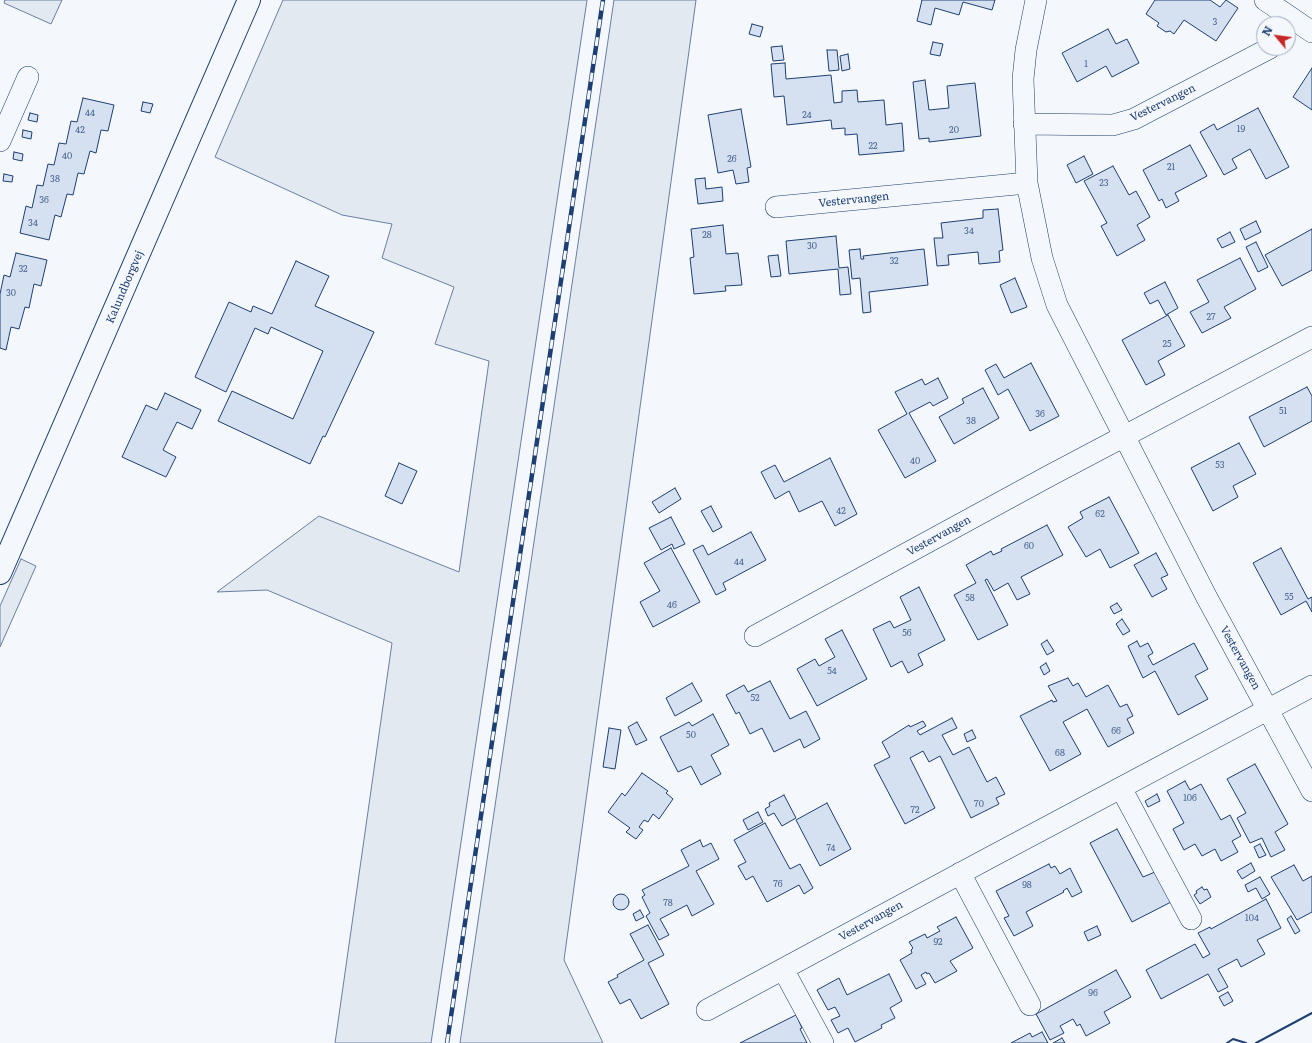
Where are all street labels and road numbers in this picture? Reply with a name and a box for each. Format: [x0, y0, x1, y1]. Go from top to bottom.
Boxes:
street label: Vestervangen [1128, 82, 1198, 124]
street label: Vestervangen [818, 190, 890, 210]
street label: Kalundborgvej [104, 248, 146, 326]
street label: Vestervangen [905, 513, 973, 559]
street label: Vestervangen [1217, 624, 1263, 692]
street label: Vestervangen [837, 898, 905, 944]

